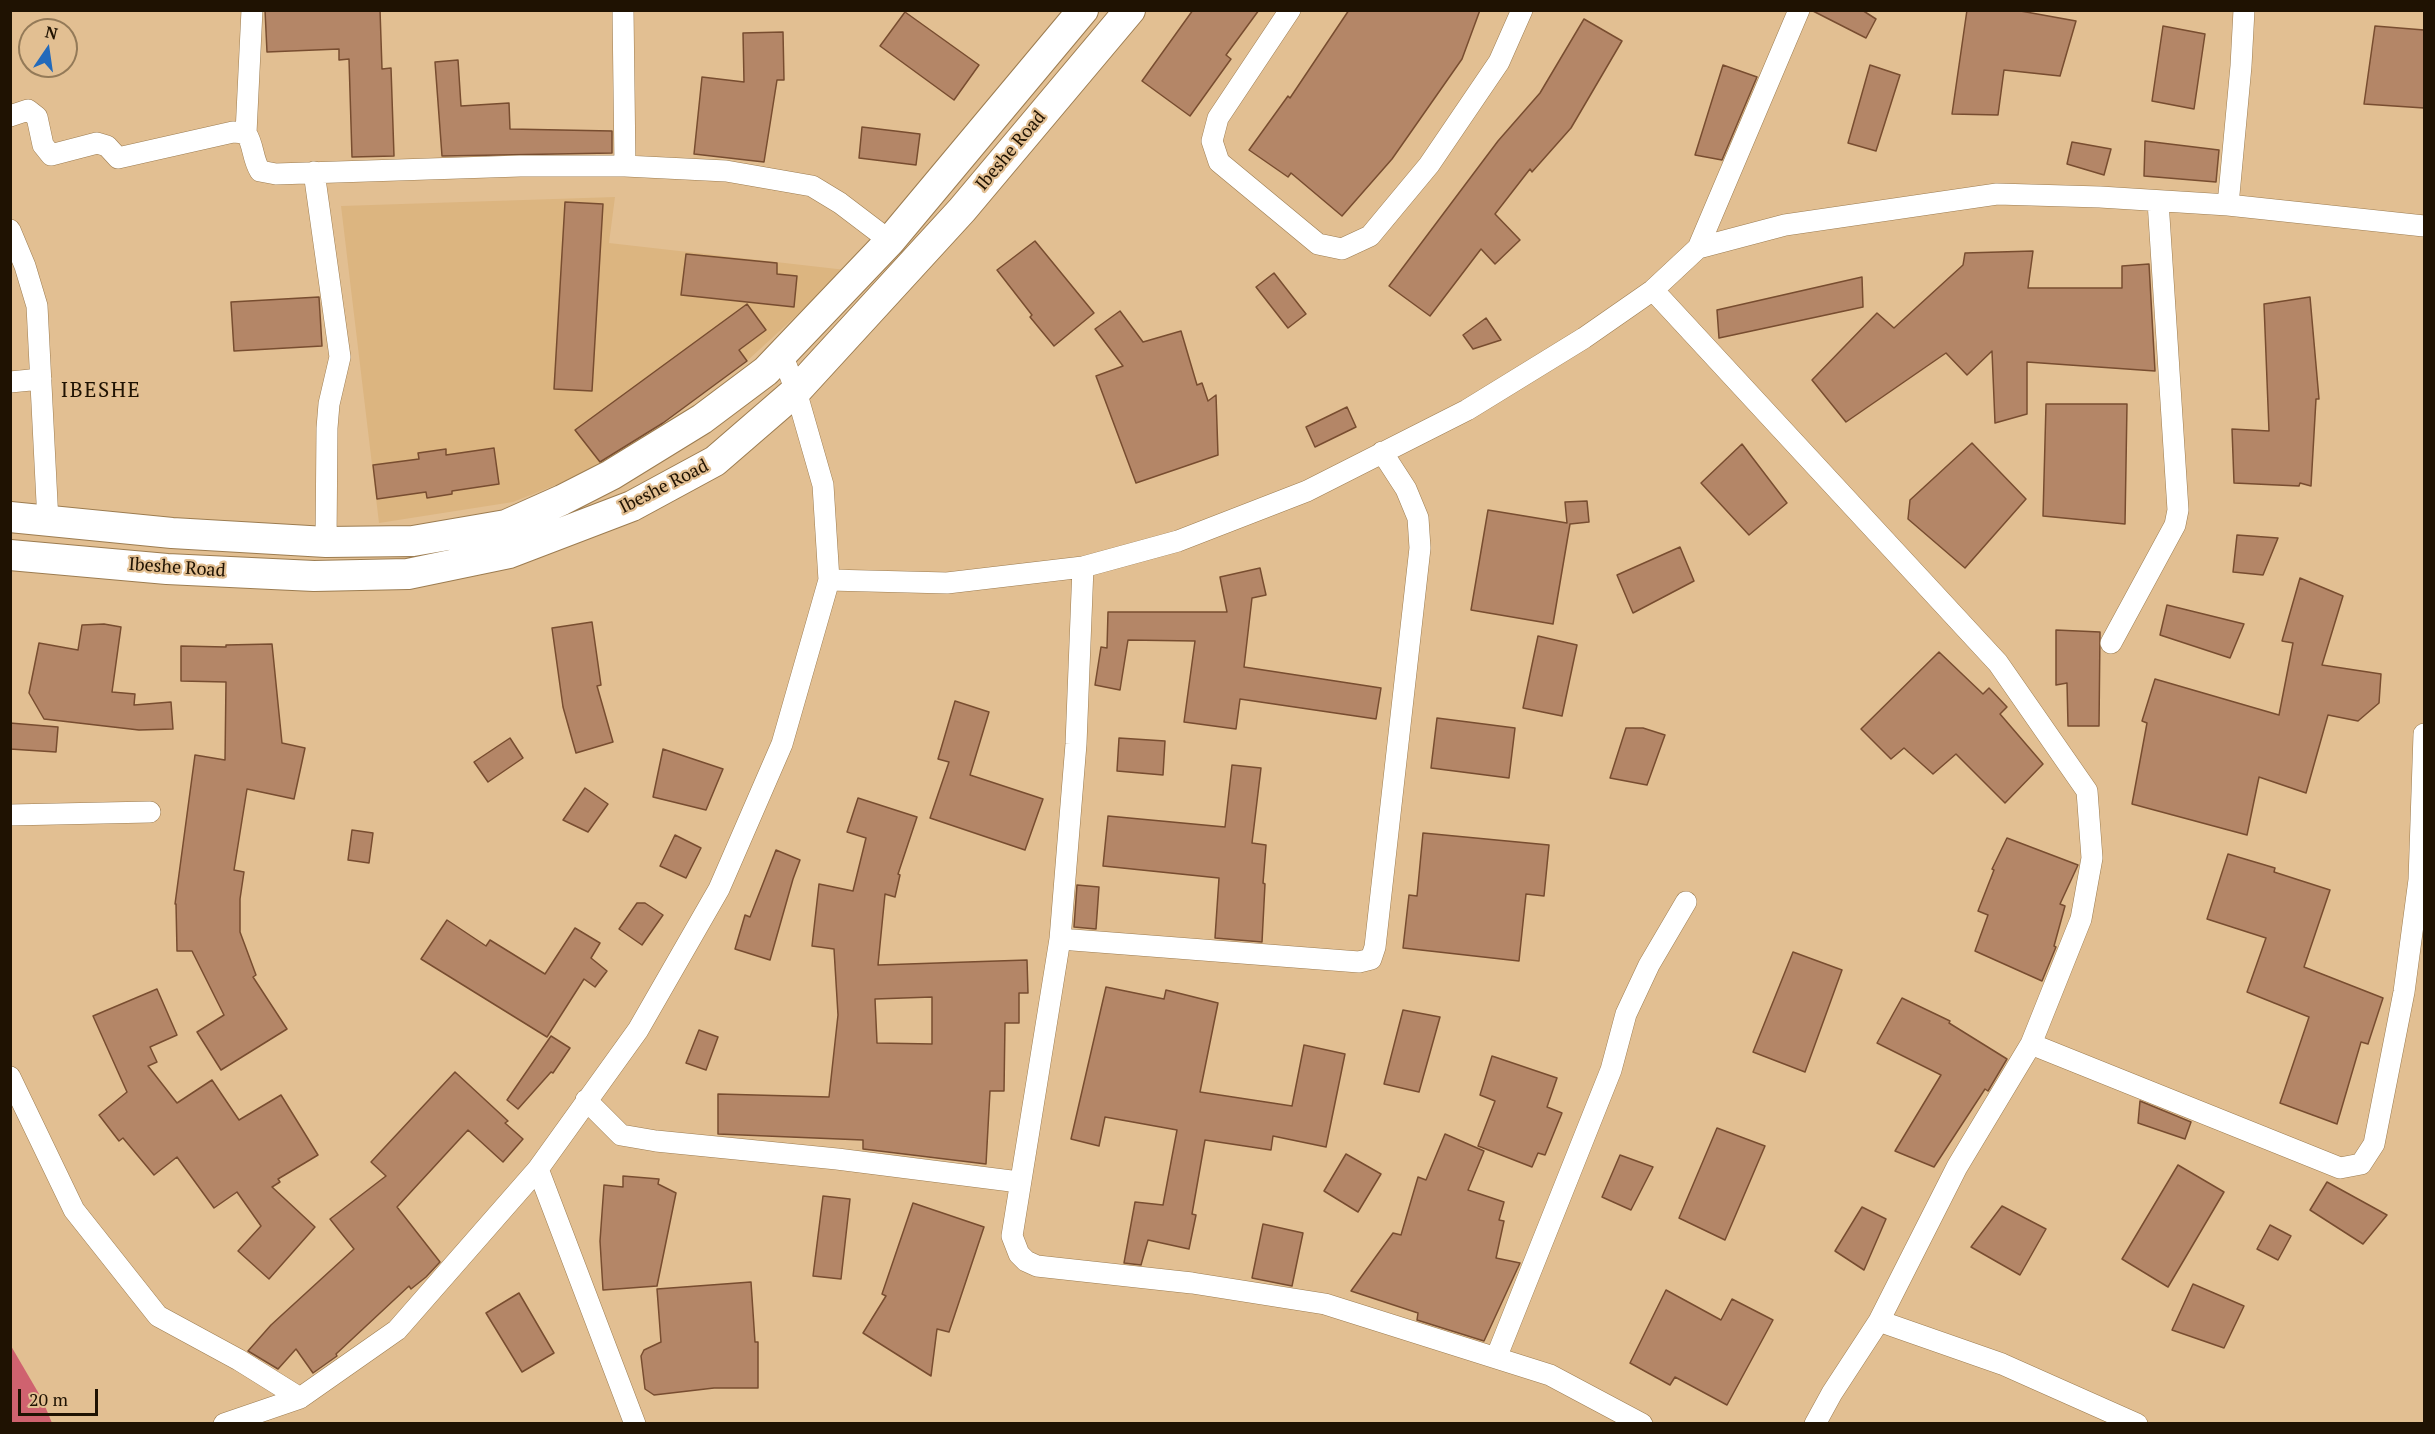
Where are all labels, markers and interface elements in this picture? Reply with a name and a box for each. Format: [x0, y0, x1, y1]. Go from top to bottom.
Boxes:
north arrow [18, 18, 78, 78]
text: N [43, 20, 60, 44]
street label: Ibeshe Road [972, 107, 1050, 195]
district label: IBESHE [61, 378, 141, 404]
street label: Ibeshe Road [616, 455, 712, 519]
street label: Ibeshe Road [128, 554, 226, 582]
scale bar [21, 1377, 100, 1415]
text: 20 m [29, 1387, 68, 1411]

